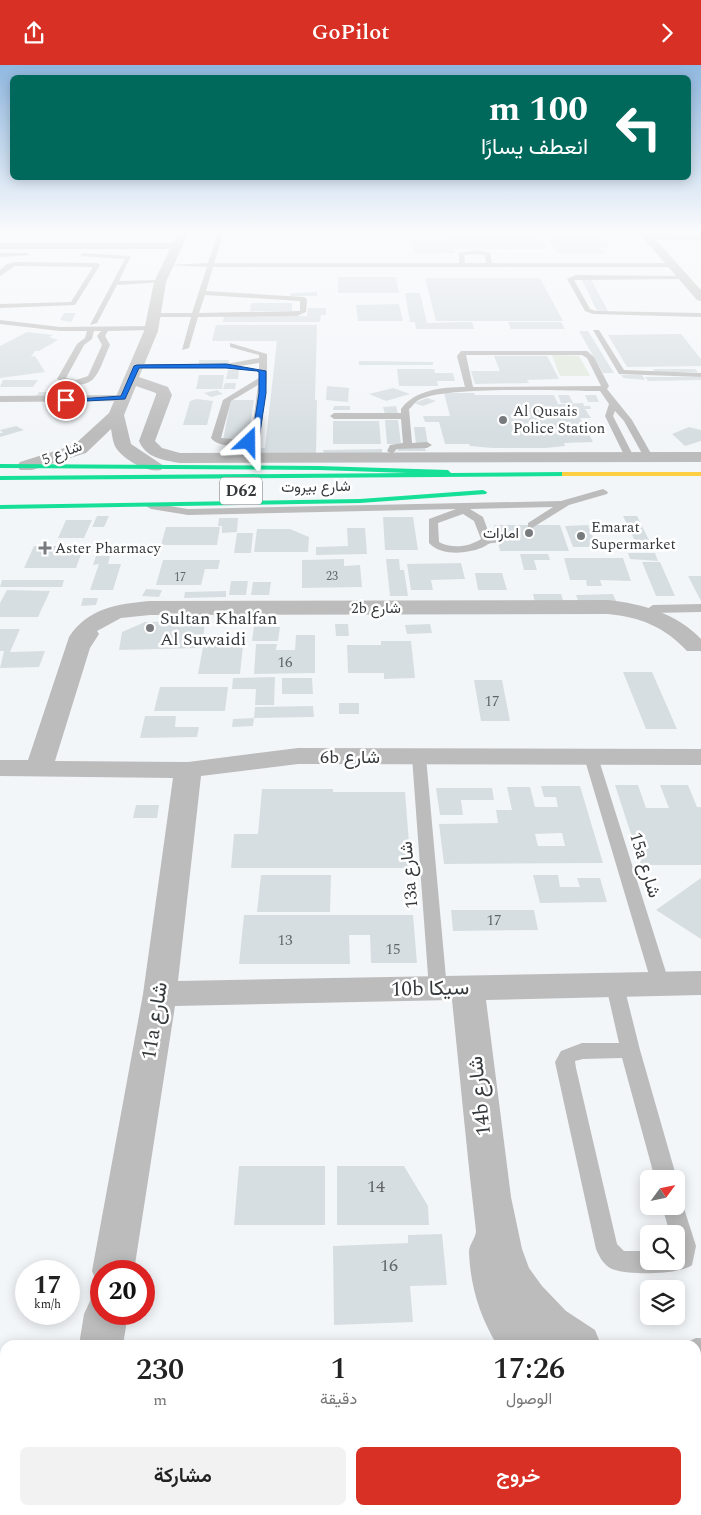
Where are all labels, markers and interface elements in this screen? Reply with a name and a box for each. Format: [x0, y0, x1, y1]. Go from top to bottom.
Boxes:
text: GoPilot [312, 16, 389, 49]
icon: share [20, 19, 48, 47]
icon: forward [653, 19, 681, 47]
text: 100 m [489, 83, 588, 136]
icon: left [606, 95, 671, 160]
text: انعطف يسارًا [481, 131, 588, 164]
pin [45, 379, 87, 421]
icon: arrive [52, 386, 80, 414]
place label: Al Qusais Police Station [513, 400, 606, 440]
marker: Al Qusais Police Station [497, 414, 509, 426]
position arrow [222, 415, 274, 467]
street label: شارع 5 [39, 435, 86, 471]
street label: شارع بيروت [281, 475, 351, 499]
road number: D62 [220, 477, 262, 505]
place label: Emarat Supermarket [591, 516, 676, 556]
place label: امارات [483, 522, 519, 545]
marker: امارات [523, 527, 535, 539]
marker: Emarat Supermarket [575, 530, 587, 542]
place label: Aster Pharmacy [55, 537, 162, 560]
marker: Aster Pharmacy [39, 542, 51, 554]
house number: 23 [326, 567, 338, 586]
house number: 17 [174, 568, 186, 587]
street label: 2b شارع [351, 597, 401, 620]
place label: Sultan Khalfan Al Suwaidi [160, 605, 278, 653]
marker: Sultan Khalfan Al Suwaidi [144, 622, 156, 634]
house number: 16 [277, 651, 293, 674]
house number: 17 [484, 690, 500, 713]
street label: 6b شارع [320, 744, 380, 771]
street label: 15a شارع [622, 829, 668, 901]
street label: 13a شارع [393, 840, 425, 910]
house number: 17 [486, 909, 502, 932]
house number: 13 [277, 929, 293, 952]
house number: 15 [385, 938, 401, 961]
street label: 10b سيكا [391, 972, 469, 1006]
street label: 11a شارع [133, 980, 177, 1062]
street label: 14b شارع [460, 1054, 500, 1138]
north arrow [640, 1170, 685, 1215]
map controls [640, 1170, 685, 1325]
house number: 14 [367, 1173, 385, 1200]
button: search [640, 1225, 685, 1270]
house number: 16 [380, 1252, 398, 1279]
speed limit sign: 20 [90, 1260, 155, 1325]
text: 17 [33, 1267, 62, 1305]
button: layers [640, 1280, 685, 1325]
text: km/h [34, 1295, 61, 1314]
text: 1 [331, 1346, 347, 1392]
text: 17:26 [493, 1346, 565, 1392]
text: 230 [136, 1347, 184, 1393]
text: دقيقة [320, 1387, 357, 1411]
text: الوصول [506, 1387, 552, 1411]
text: m [153, 1388, 167, 1412]
button: مشاركة [20, 1447, 346, 1505]
button: خروج [356, 1447, 681, 1505]

